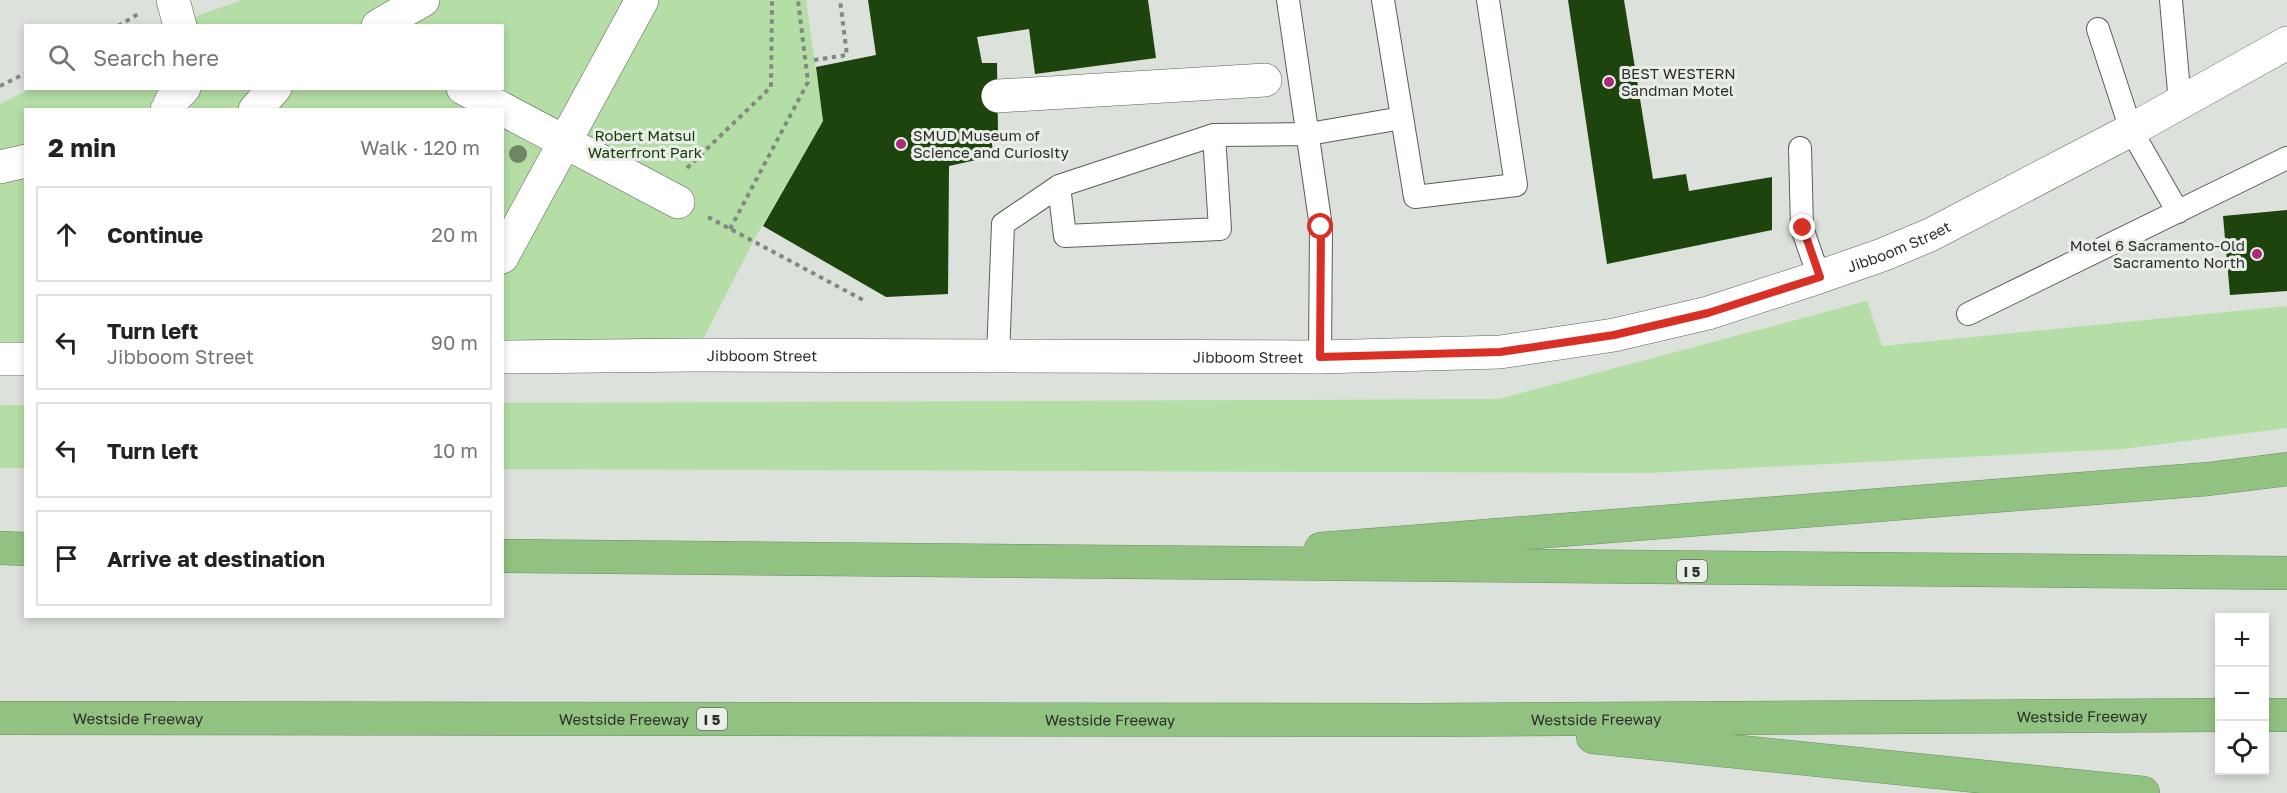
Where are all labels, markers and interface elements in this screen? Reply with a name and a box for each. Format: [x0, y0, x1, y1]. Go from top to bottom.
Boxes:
search box [24, 24, 504, 90]
icon: search [45, 41, 78, 74]
text: Search here [93, 44, 219, 71]
place label: BEST WESTERN Sandman Motel [1621, 64, 1736, 99]
marker: BEST WESTERN Sandman Motel [1602, 75, 1616, 89]
park label: Robert Matsui Waterfront Park [588, 126, 703, 161]
place label: SMUD Museum of Science and Curiosity [913, 126, 1069, 161]
text: 2 min [48, 132, 116, 163]
text: Walk · 120 m [360, 135, 480, 159]
marker: SMUD Museum of Science and Curiosity [894, 137, 908, 151]
route start [1307, 213, 1333, 239]
route end [1789, 214, 1815, 240]
street label: Jibboom Street [1845, 217, 1954, 276]
icon: ahead [50, 218, 83, 251]
text: Continue [107, 221, 203, 248]
text: 20 m [431, 222, 478, 246]
place label: Motel 6 Sacramento-Old Sacramento North [2070, 236, 2245, 271]
marker: Motel 6 Sacramento-Old Sacramento North [2250, 247, 2264, 261]
text: Turn left [107, 317, 198, 344]
icon: left [50, 326, 83, 359]
text: 90 m [431, 330, 478, 354]
text: Jibboom Street [107, 344, 254, 368]
street label: Jibboom Street [707, 346, 817, 364]
street label: Jibboom Street [1193, 348, 1303, 366]
icon: left [50, 434, 83, 467]
text: Turn left [107, 437, 198, 464]
text: 10 m [433, 438, 478, 462]
icon: arrive [50, 542, 83, 575]
text: Arrive at destination [107, 545, 325, 572]
road number: I 5 [1677, 560, 1707, 582]
map controls [2215, 613, 2269, 775]
button: + [2215, 613, 2269, 667]
button: − [2215, 667, 2269, 721]
street label: Westside Freeway [2017, 706, 2148, 725]
road number: I 5 [697, 708, 727, 730]
street label: Westside Freeway [73, 709, 204, 727]
street label: Westside Freeway [559, 710, 690, 728]
street label: Westside Freeway [1045, 710, 1176, 729]
street label: Westside Freeway [1531, 710, 1662, 728]
button: locate [2215, 721, 2269, 775]

